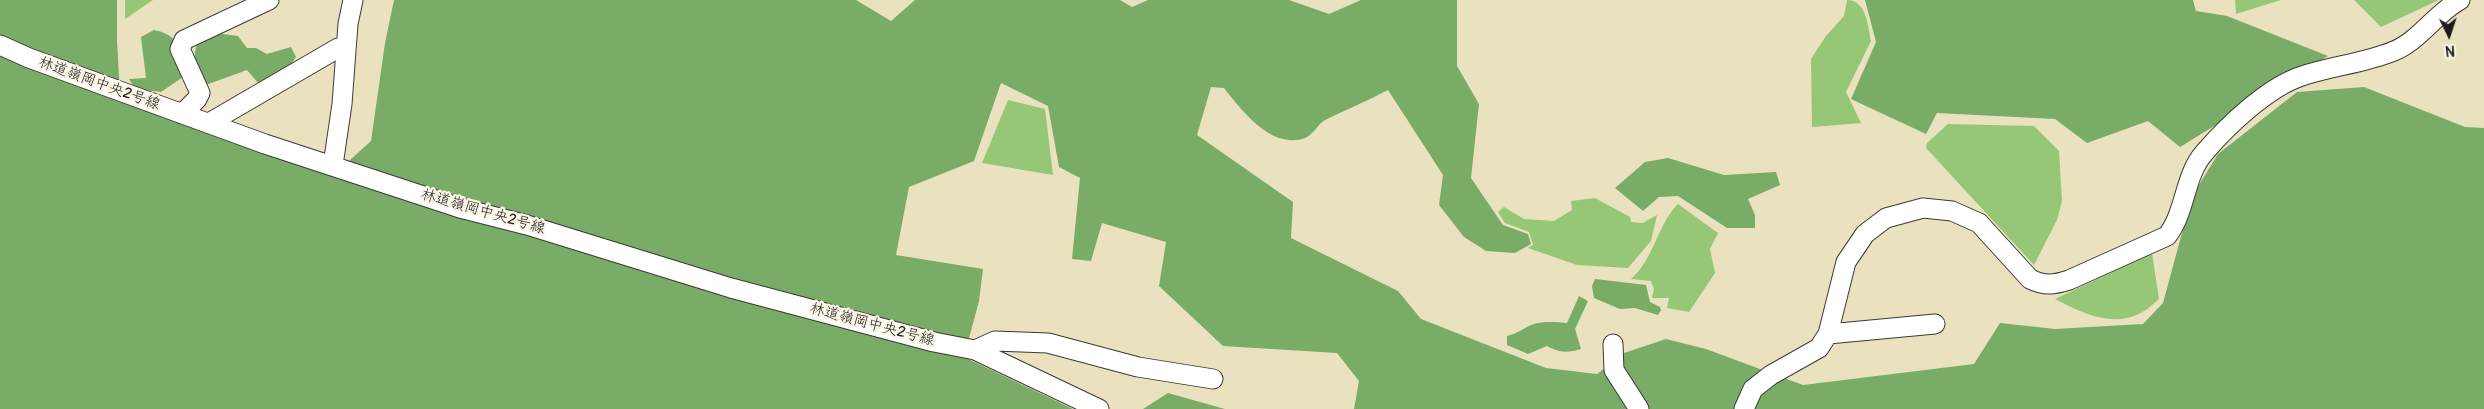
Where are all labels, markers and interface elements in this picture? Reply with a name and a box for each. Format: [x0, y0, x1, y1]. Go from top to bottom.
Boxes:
north arrow [2424, 10, 2474, 60]
text: N [2445, 42, 2455, 59]
street label: 林道嶺岡中央2号線 [36, 54, 162, 114]
street label: 林道嶺岡中央2号線 [419, 186, 547, 238]
street label: 林道嶺岡中央2号線 [808, 300, 936, 350]

